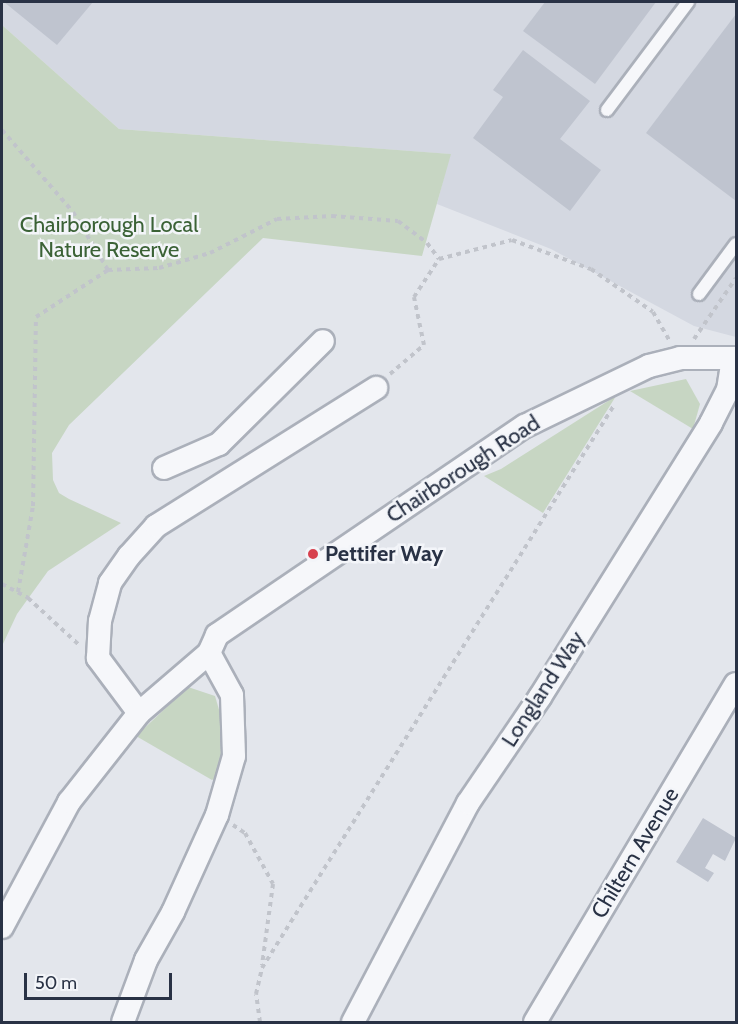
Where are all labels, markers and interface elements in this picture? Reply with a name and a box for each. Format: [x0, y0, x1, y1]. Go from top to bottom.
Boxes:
park label: Chairborough Local Nature Reserve [20, 211, 198, 262]
street label: Chairborough Road [381, 410, 545, 528]
place label: Pettifer Way [325, 541, 443, 567]
marker: Pettifer Way [306, 547, 320, 561]
street label: Longland Way [496, 626, 590, 752]
street label: Chiltern Avenue [586, 783, 684, 923]
scale bar [27, 961, 176, 999]
text: 50 m [35, 972, 77, 994]

